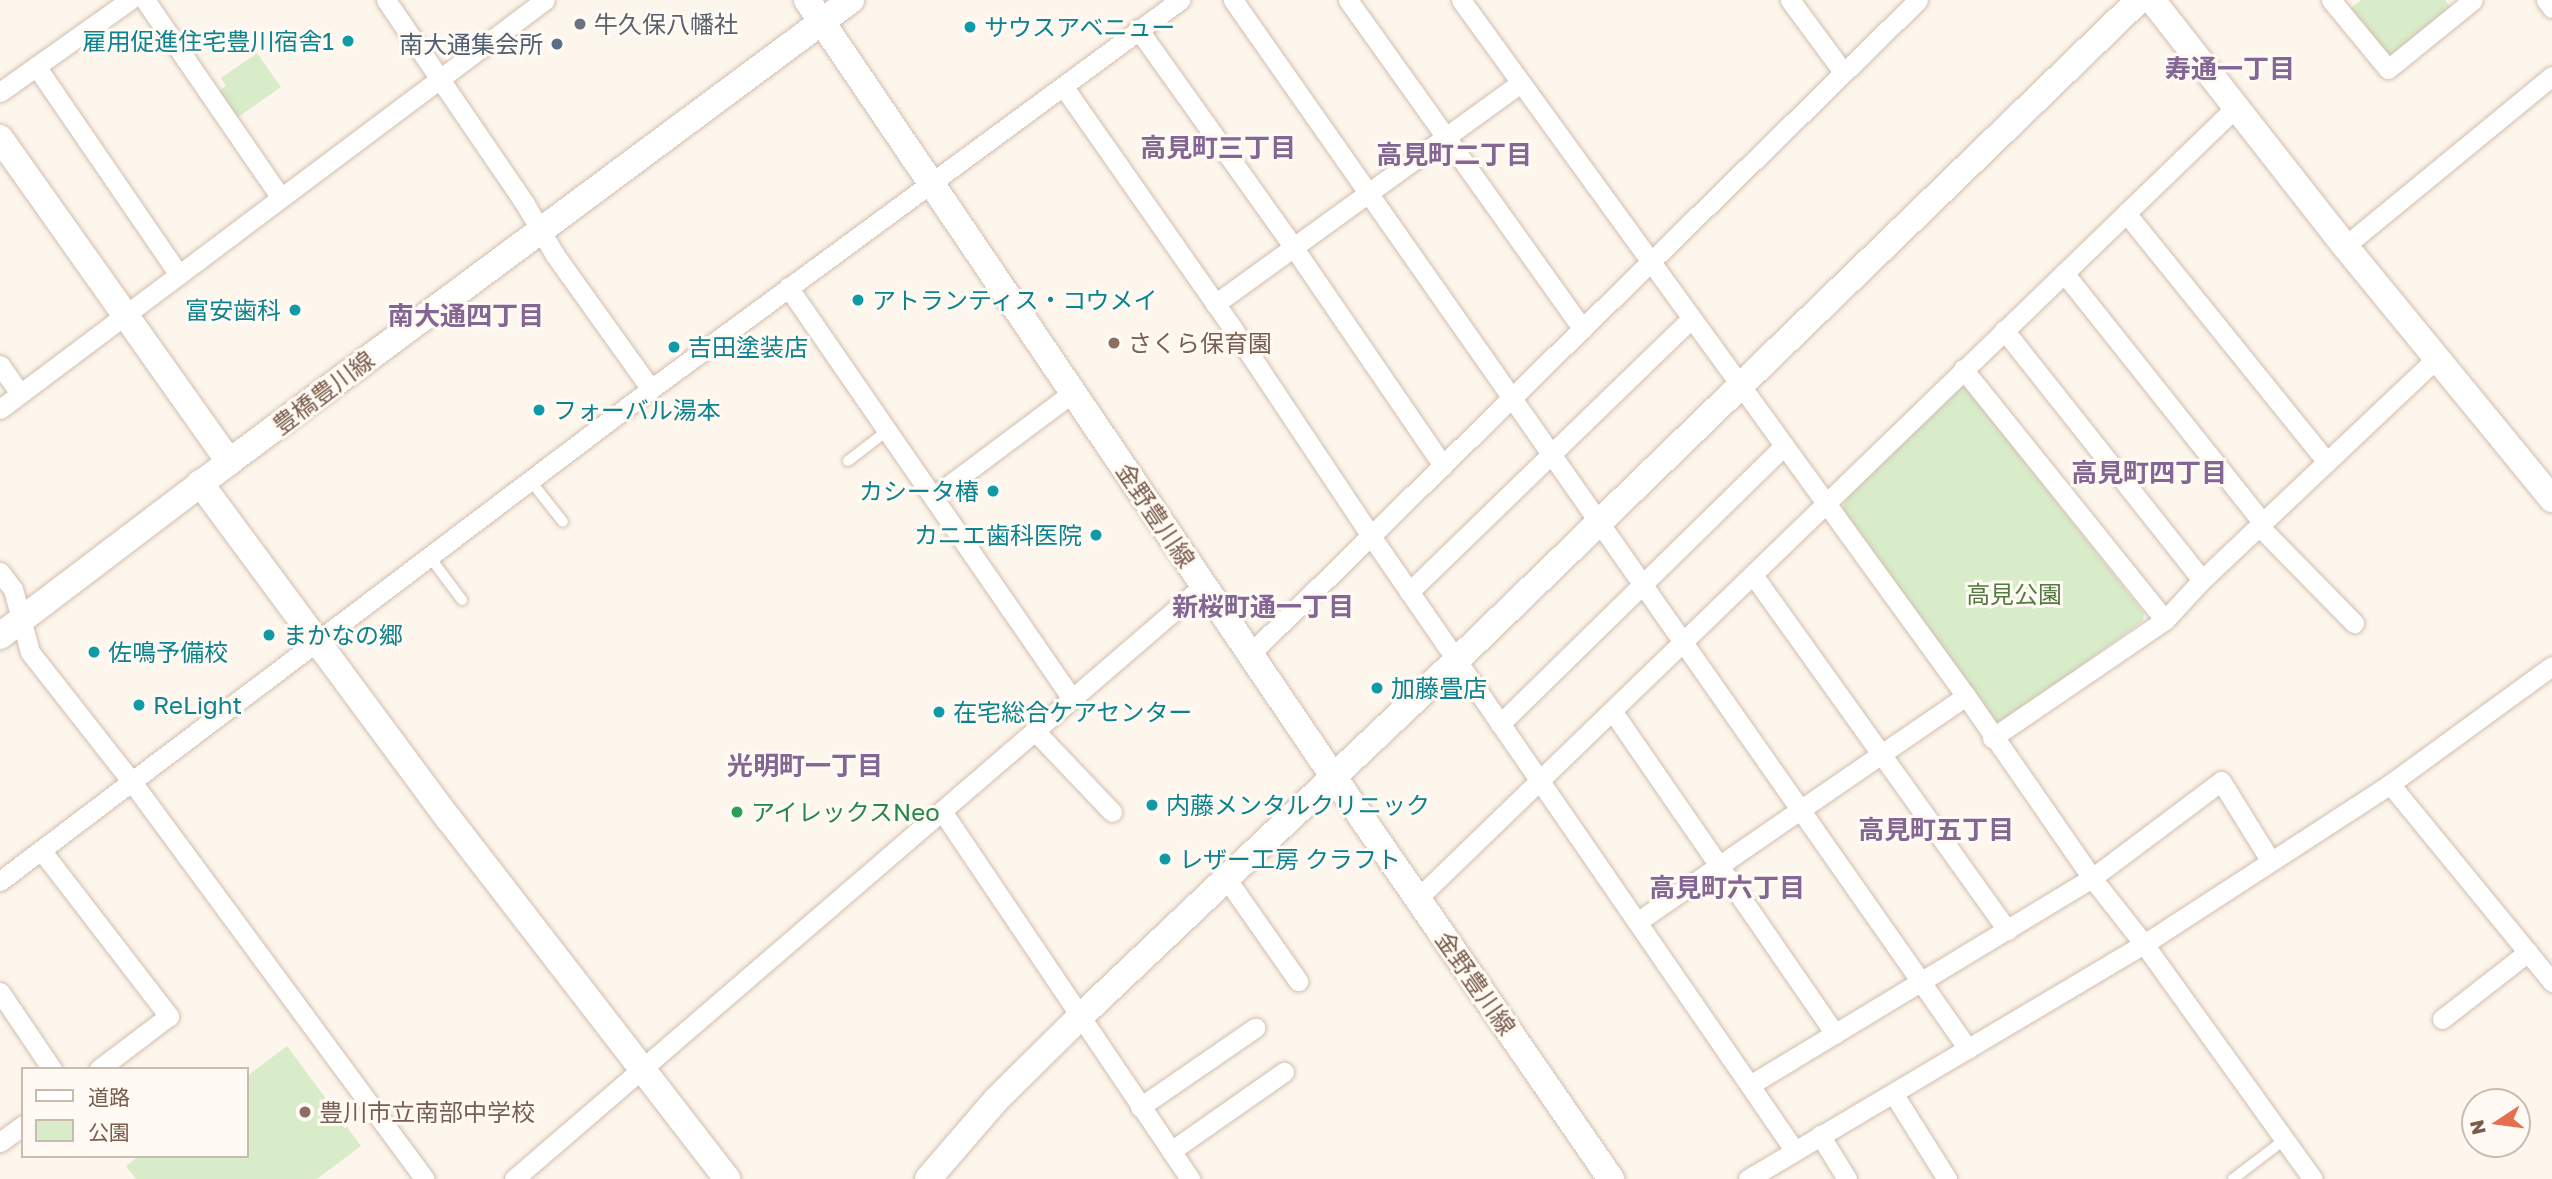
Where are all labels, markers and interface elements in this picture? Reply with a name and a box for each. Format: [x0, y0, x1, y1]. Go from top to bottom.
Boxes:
place label: 牛久保八幡社 [594, 10, 738, 38]
place label: サウスアベニュー [984, 13, 1176, 41]
marker: 牛久保八幡社 [572, 16, 588, 32]
marker: サウスアベニュー [962, 19, 978, 35]
place label: 雇用促進住宅豊川宿舎1 [82, 27, 334, 55]
place label: 南大通集会所 [399, 30, 543, 58]
marker: 雇用促進住宅豊川宿舎1 [340, 33, 356, 49]
marker: 南大通集会所 [549, 36, 565, 52]
district label: 寿通一丁目 [2165, 53, 2295, 85]
district label: 高見町三丁目 [1140, 132, 1296, 164]
district label: 高見町二丁目 [1376, 139, 1532, 171]
place label: アトランティス・コウメイ [872, 286, 1160, 314]
marker: アトランティス・コウメイ [850, 292, 866, 308]
place label: 富安歯科 [185, 296, 281, 324]
district label: 南大通四丁目 [388, 300, 544, 332]
marker: 富安歯科 [287, 302, 303, 318]
place label: さくら保育園 [1128, 329, 1272, 357]
place label: 吉田塗装店 [688, 333, 808, 361]
marker: さくら保育園 [1106, 335, 1122, 351]
marker: 吉田塗装店 [666, 339, 682, 355]
street label: 豊橋豊川線 [266, 344, 380, 440]
place label: フォーバル湯本 [553, 396, 721, 424]
marker: フォーバル湯本 [531, 402, 547, 418]
street label: 金野豊川線 [1111, 457, 1201, 573]
district label: 高見町四丁目 [2071, 457, 2227, 489]
place label: カシータ椿 [859, 477, 979, 505]
marker: カシータ椿 [985, 483, 1001, 499]
place label: カニエ歯科医院 [914, 521, 1082, 549]
marker: カニエ歯科医院 [1088, 527, 1104, 543]
park label: 高見公園 [1966, 580, 2062, 608]
district label: 新桜町通一丁目 [1172, 591, 1354, 623]
place label: まかなの郷 [283, 621, 403, 649]
marker: まかなの郷 [261, 627, 277, 643]
place label: 佐鳴予備校 [108, 638, 228, 666]
marker: 佐鳴予備校 [86, 644, 102, 660]
place label: 加藤畳店 [1391, 674, 1487, 702]
marker: 加藤畳店 [1369, 680, 1385, 696]
place label: ReLight [153, 691, 242, 719]
marker: ReLight [131, 697, 147, 713]
place label: 在宅総合ケアセンター [953, 698, 1193, 726]
marker: 在宅総合ケアセンター [931, 704, 947, 720]
district label: 光明町一丁目 [727, 750, 883, 782]
place label: 内藤メンタルクリニック [1166, 791, 1430, 819]
marker: 内藤メンタルクリニック [1144, 797, 1160, 813]
place label: アイレックスNeo [751, 798, 942, 826]
marker: アイレックスNeo [729, 804, 745, 820]
district label: 高見町五丁目 [1858, 814, 2014, 846]
place label: レザー工房 クラフト [1179, 845, 1401, 873]
marker: レザー工房 クラフト [1157, 851, 1173, 867]
district label: 高見町六丁目 [1649, 872, 1805, 904]
street label: 金野豊川線 [1430, 926, 1522, 1040]
legend [21, 1067, 248, 1158]
text: 道路 [88, 1084, 130, 1110]
north arrow [2461, 1088, 2531, 1158]
place label: 豊川市立南部中学校 [319, 1098, 535, 1126]
marker: 豊川市立南部中学校 [297, 1104, 313, 1120]
text: N [2464, 1118, 2490, 1137]
text: 公園 [88, 1119, 130, 1145]

